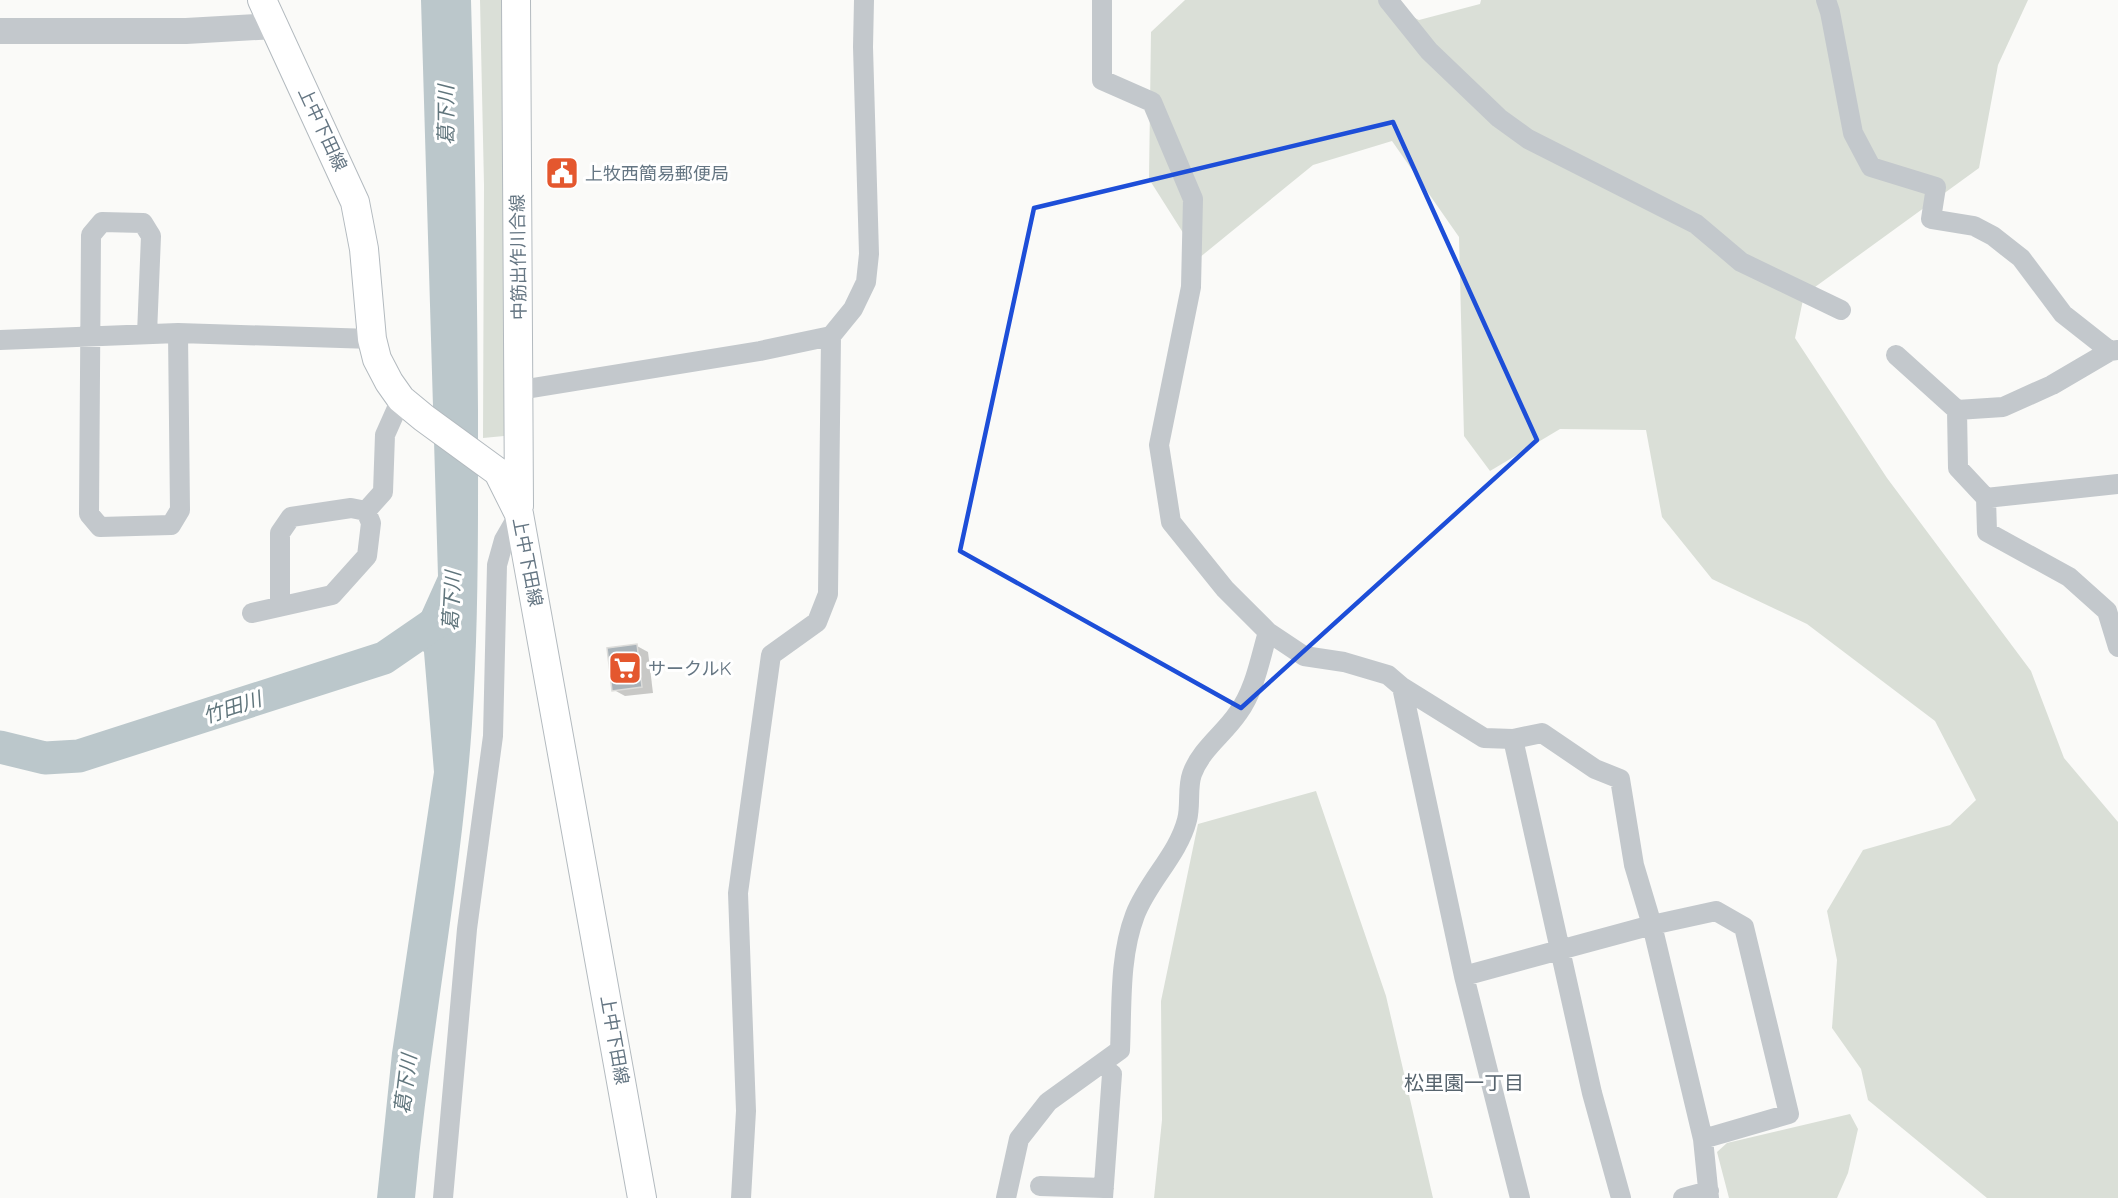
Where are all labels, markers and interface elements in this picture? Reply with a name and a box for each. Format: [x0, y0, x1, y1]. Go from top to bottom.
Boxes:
street label: 上中下田線 [294, 83, 352, 175]
water label: 葛下川 [433, 83, 458, 145]
public building icon: 上牧西簡易郵便局 [544, 155, 580, 191]
place label: 上牧西簡易郵便局 [585, 162, 729, 185]
street label: 中筋出作川合線 [505, 194, 531, 320]
street label: 上中下田線 [508, 516, 548, 608]
water label: 葛下川 [437, 568, 465, 632]
supermarket icon: サークルK [607, 650, 643, 686]
place label: サークルK [648, 657, 732, 680]
water label: 竹田川 [200, 685, 266, 728]
street label: 上中下田線 [596, 994, 634, 1086]
water label: 葛下川 [389, 1051, 421, 1115]
district label: 松里園一丁目 [1404, 1070, 1524, 1095]

